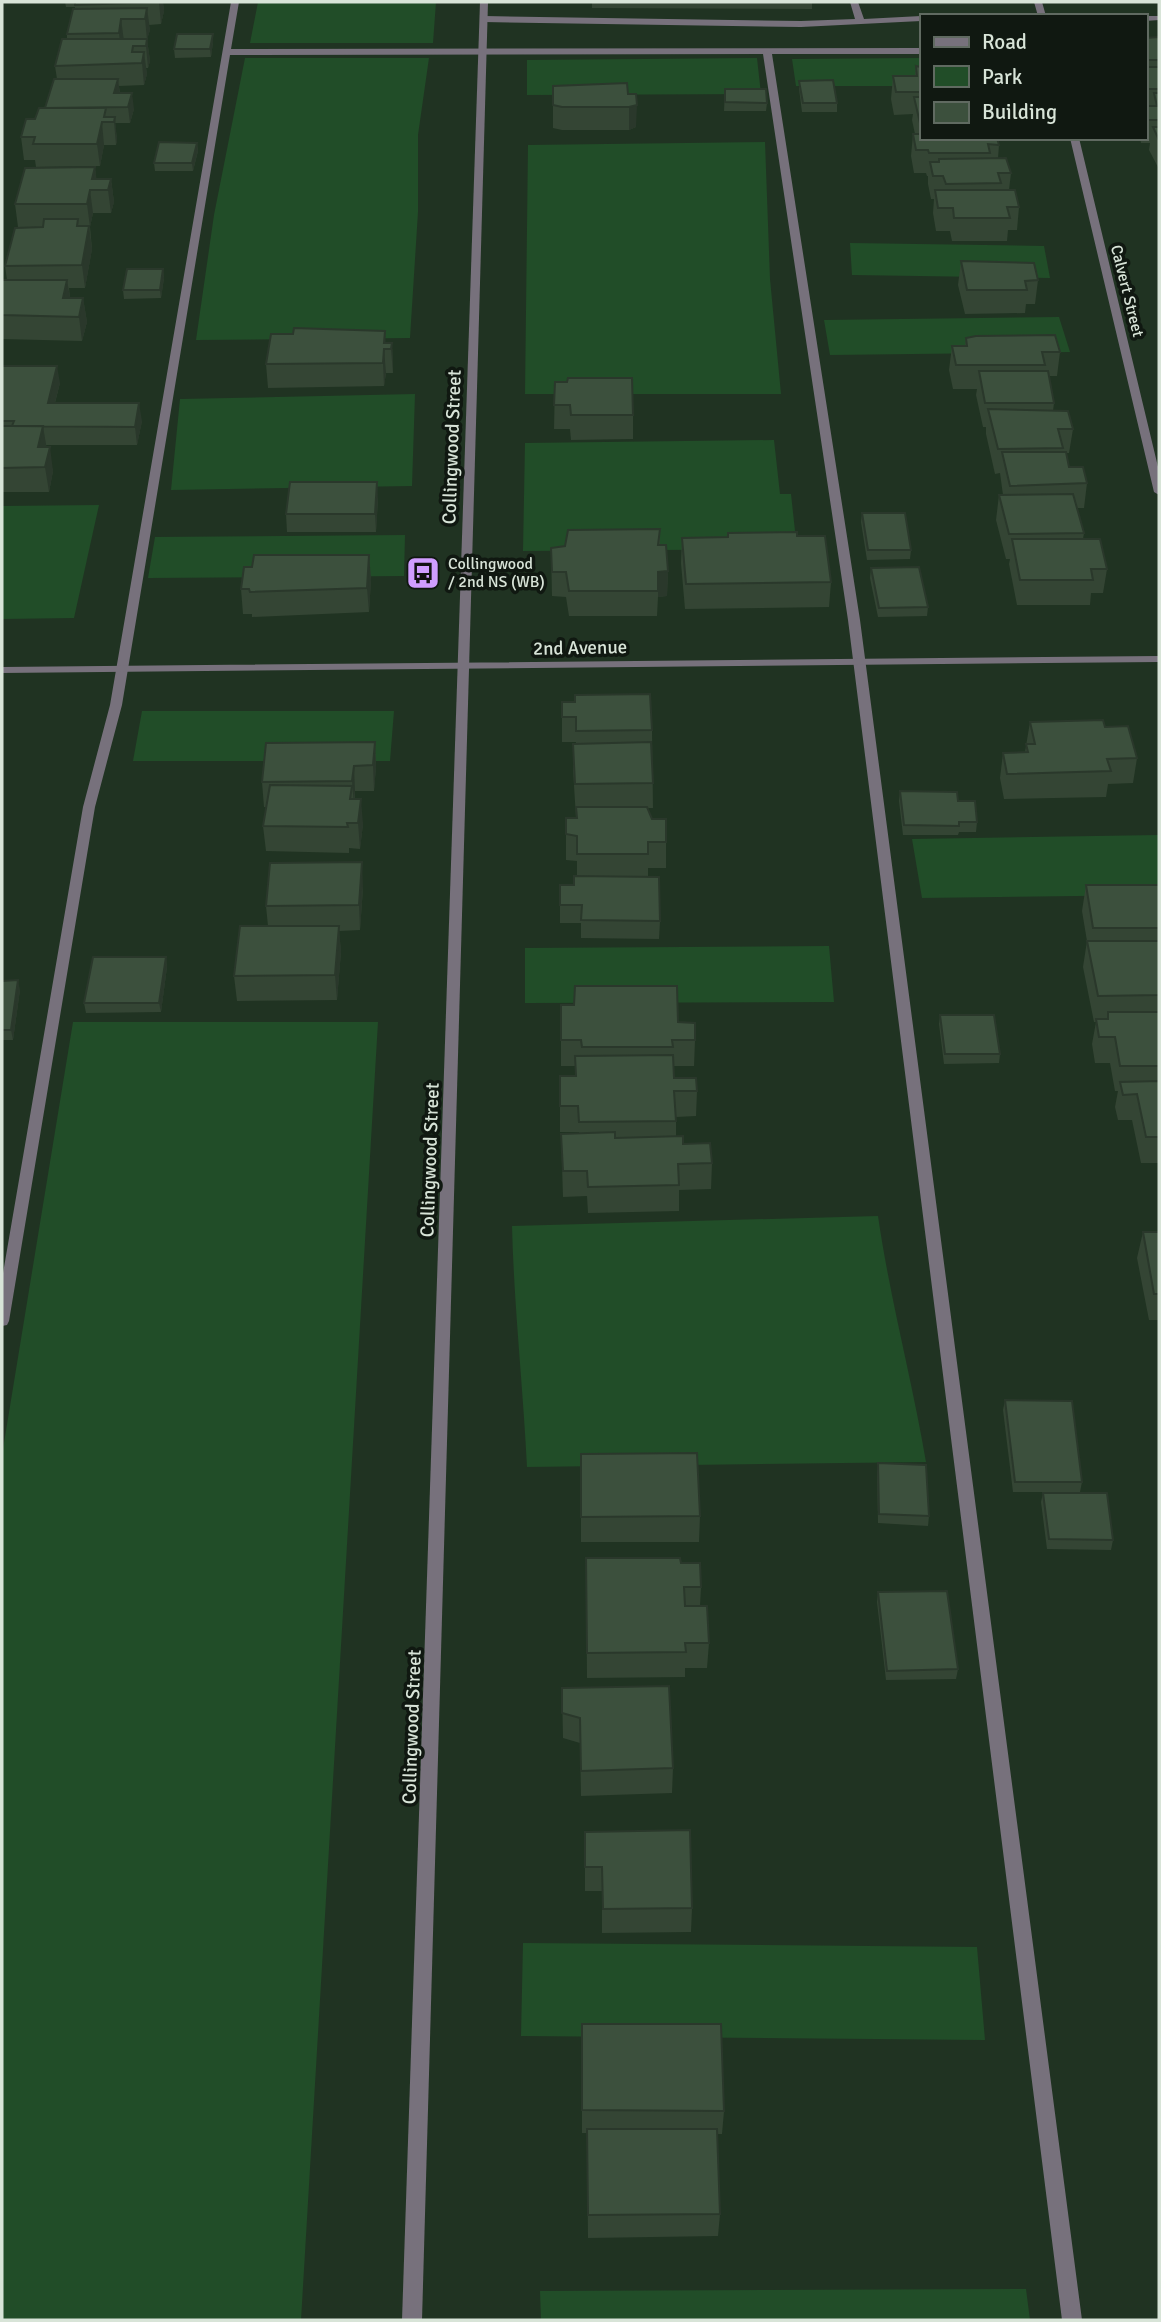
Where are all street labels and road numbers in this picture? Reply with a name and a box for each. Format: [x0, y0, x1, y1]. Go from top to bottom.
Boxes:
street label: Calvert Street [1106, 243, 1148, 340]
street label: Collingwood Street [437, 369, 467, 525]
street label: 2nd Avenue [533, 635, 627, 661]
street label: Collingwood Street [415, 1082, 445, 1238]
street label: Collingwood Street [397, 1649, 427, 1805]

